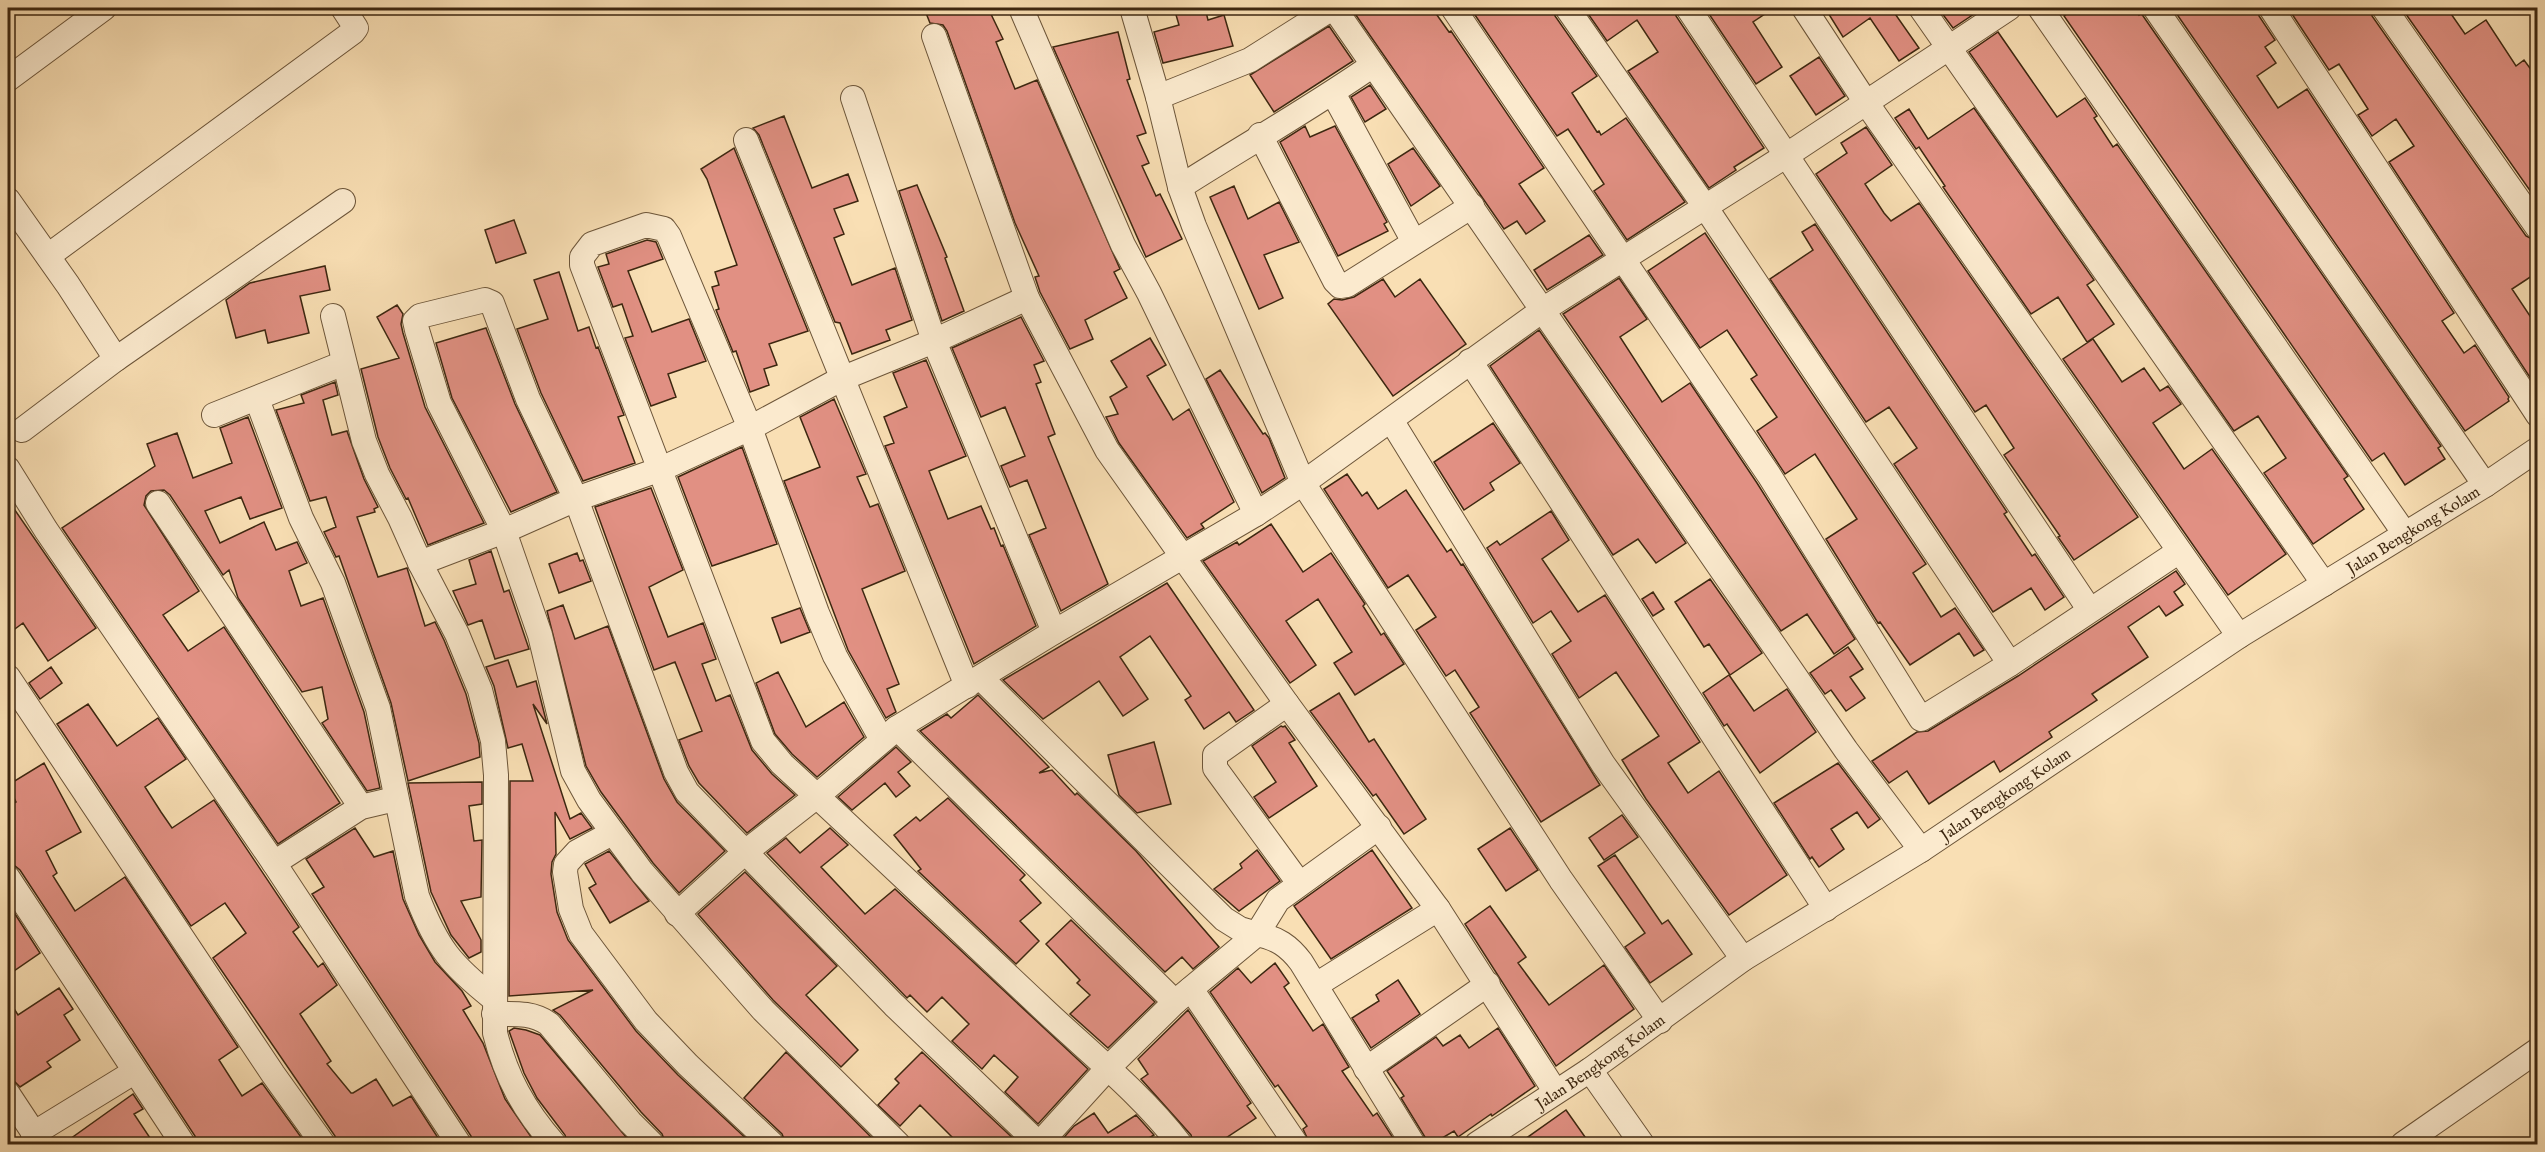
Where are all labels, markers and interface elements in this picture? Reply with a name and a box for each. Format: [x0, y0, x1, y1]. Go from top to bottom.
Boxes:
street label: Jalan Bengkong Kolam [2342, 483, 2484, 581]
street label: Jalan Bengkong Kolam [1935, 744, 2075, 847]
street label: Jalan Bengkong Kolam [1531, 1011, 1669, 1116]

